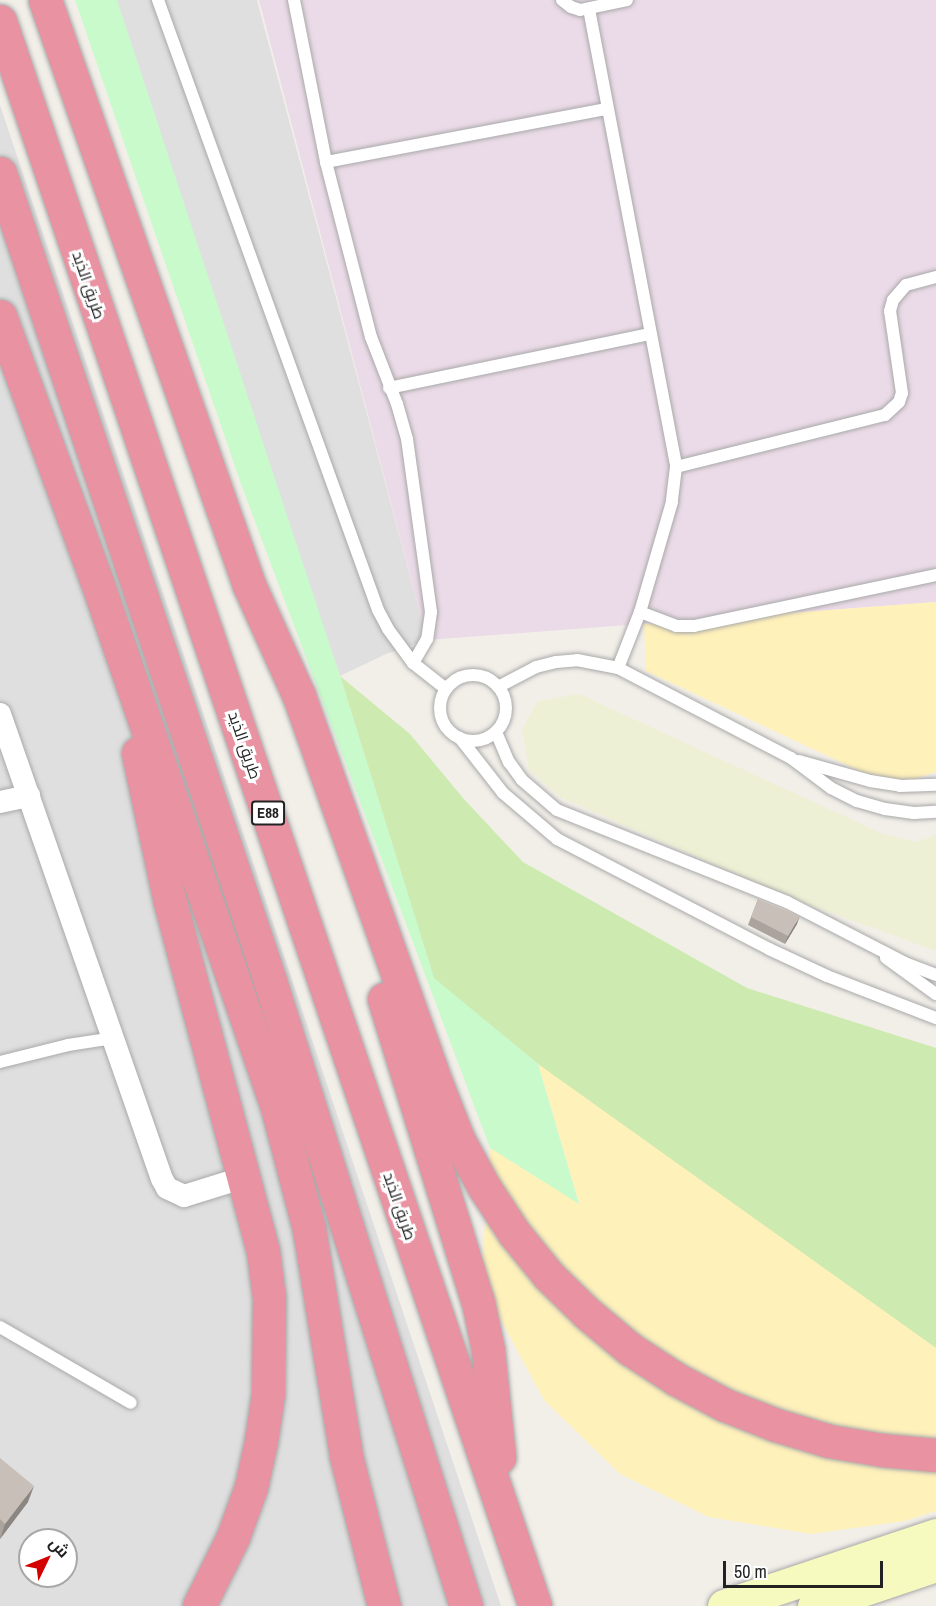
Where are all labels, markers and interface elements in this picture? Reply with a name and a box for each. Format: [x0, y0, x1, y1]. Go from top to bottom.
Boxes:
street label: طريق الذيد [68, 249, 110, 321]
street label: طريق الذيد [224, 709, 266, 781]
road number: E88 [250, 801, 286, 825]
street label: طريق الذيد [379, 1170, 421, 1242]
north arrow [18, 1528, 78, 1588]
text: ش [45, 1532, 75, 1562]
scale bar [726, 1549, 886, 1587]
text: 50 m [734, 1559, 767, 1584]

